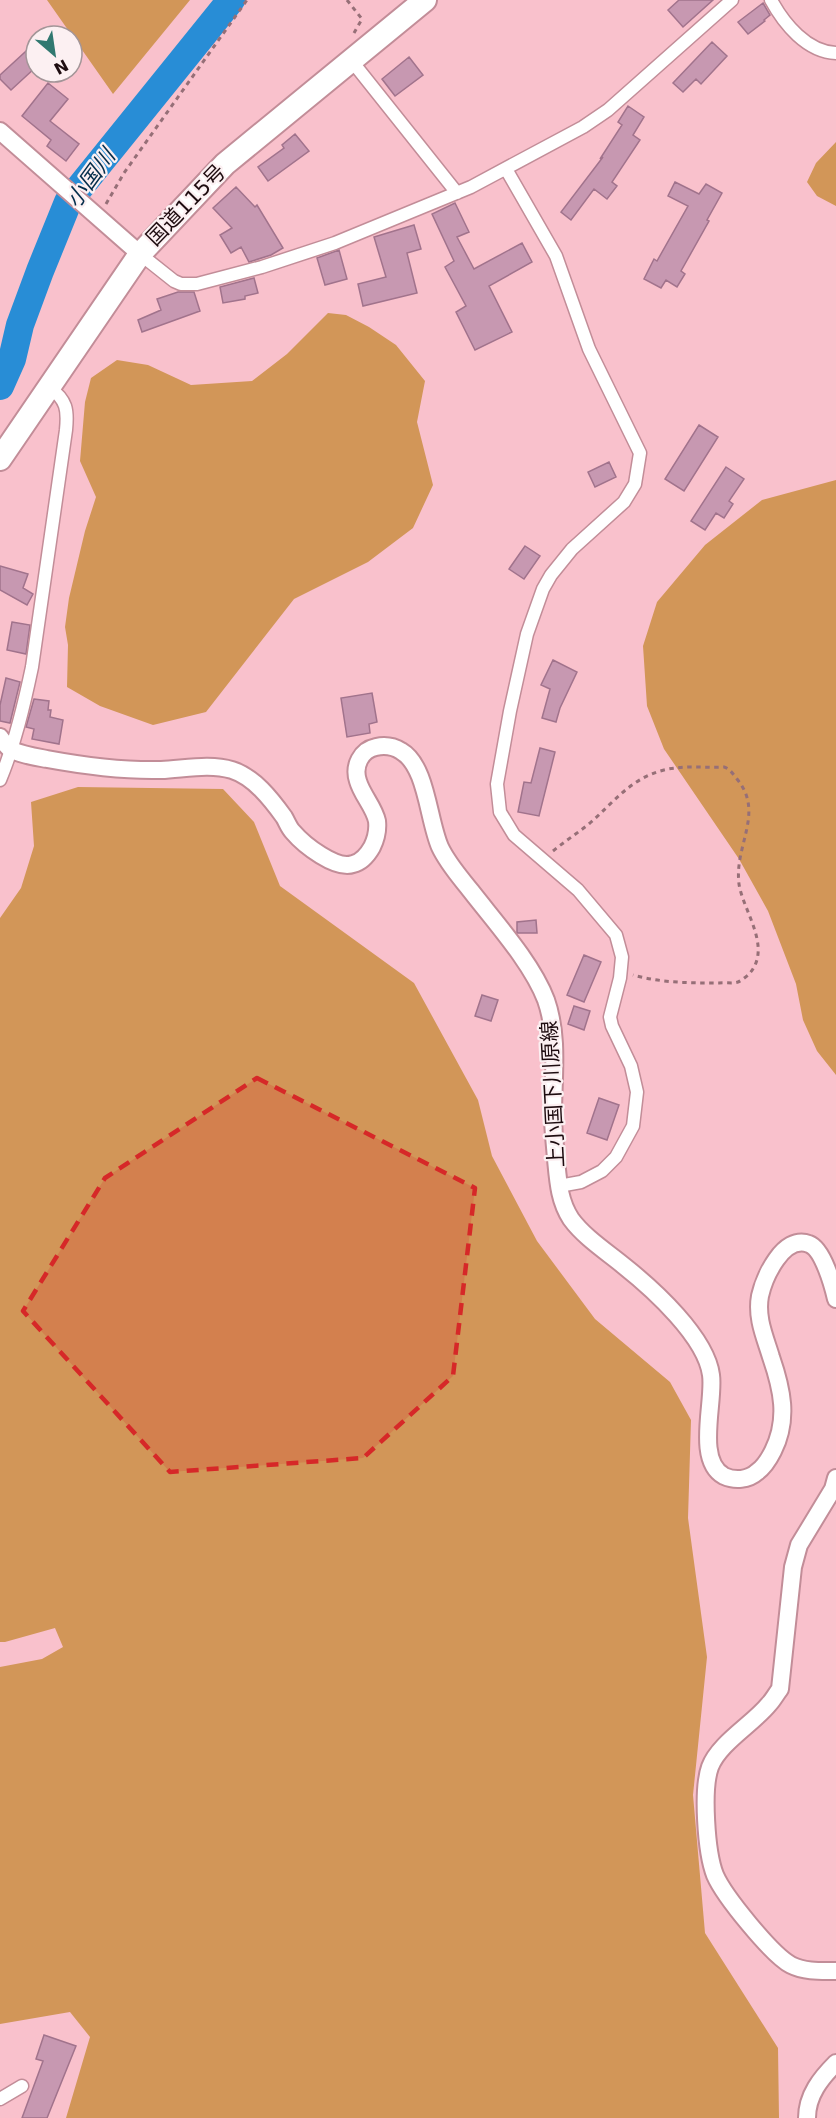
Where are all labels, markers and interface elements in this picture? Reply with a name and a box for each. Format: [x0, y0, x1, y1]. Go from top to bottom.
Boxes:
north arrow [24, 24, 84, 84]
text: N [51, 55, 71, 78]
water label: 小国川 [61, 143, 121, 212]
street label: 国道115号 [142, 160, 230, 250]
street label: 上小国下川原線 [537, 1020, 569, 1168]

